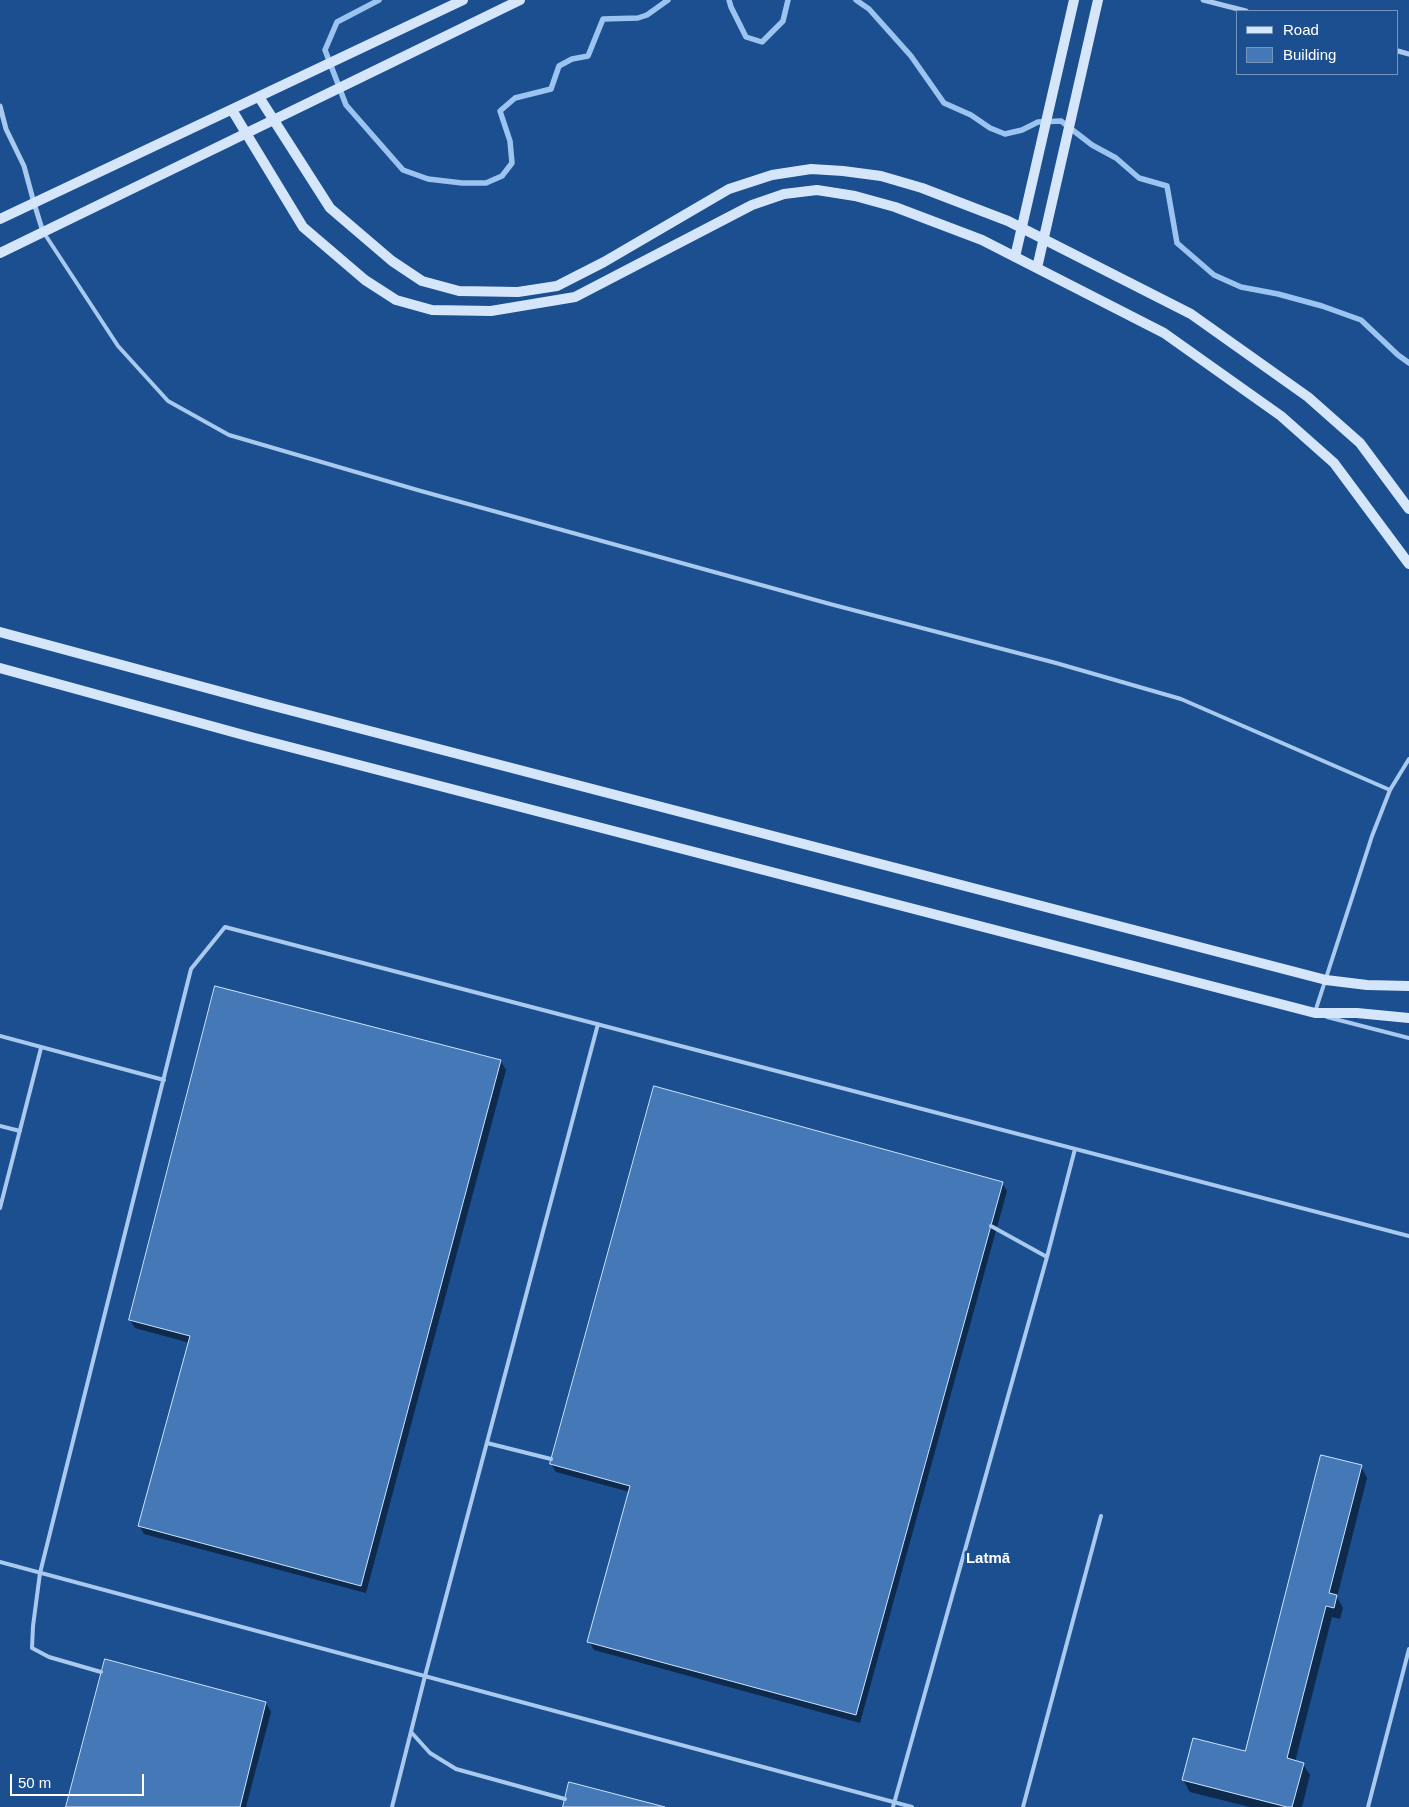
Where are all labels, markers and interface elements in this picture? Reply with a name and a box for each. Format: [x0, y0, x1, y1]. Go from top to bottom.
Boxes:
legend [1236, 10, 1399, 75]
text: Road [1283, 21, 1319, 38]
text: Building [1283, 46, 1336, 63]
district label: Latmā [966, 1550, 1010, 1568]
scale bar [12, 1764, 146, 1796]
text: 50 m [18, 1774, 51, 1791]

